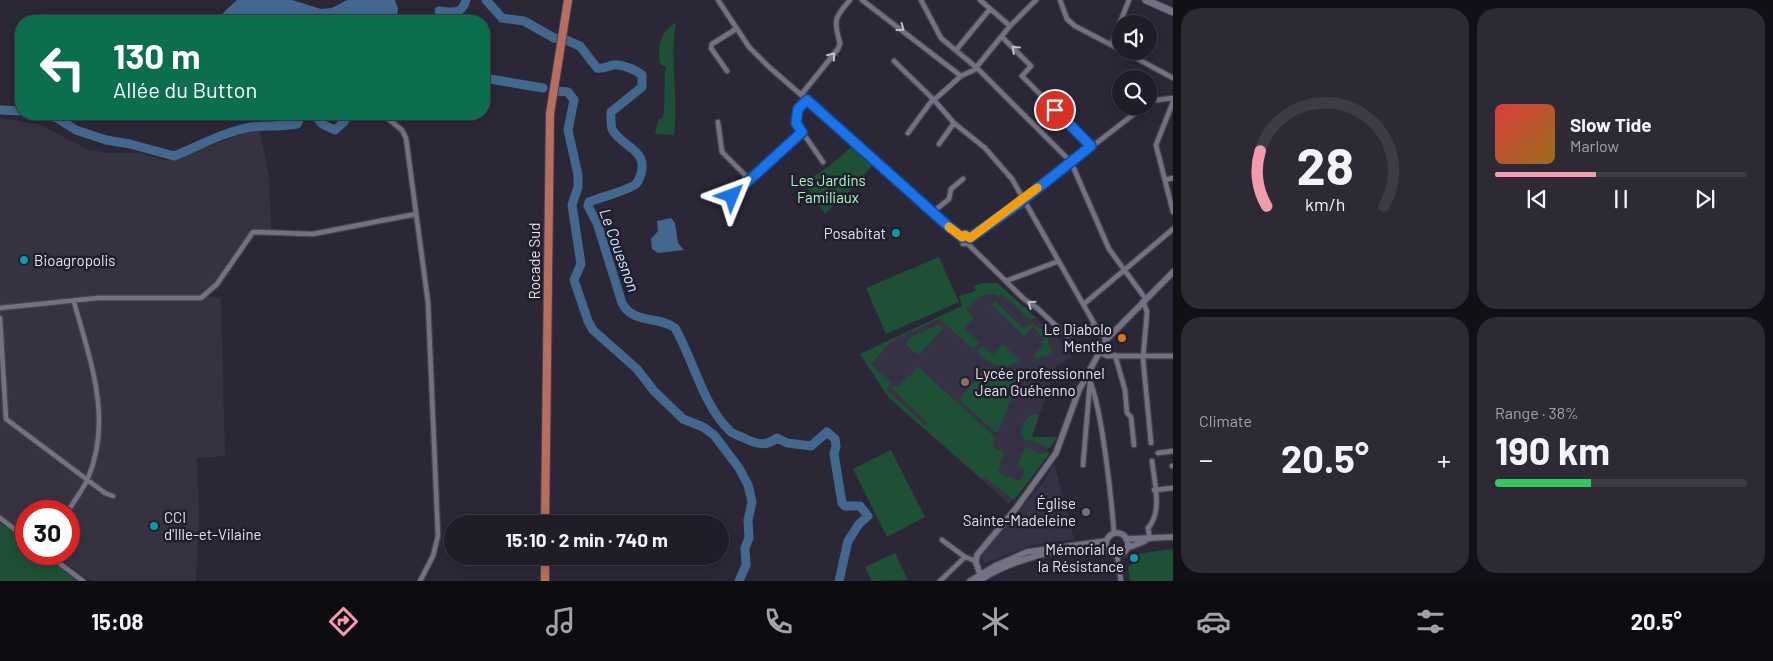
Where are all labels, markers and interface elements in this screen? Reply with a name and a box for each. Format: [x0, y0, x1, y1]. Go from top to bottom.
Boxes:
map controls [1112, 15, 1157, 115]
button: sound [1112, 15, 1157, 60]
one-way arrow [895, 23, 904, 31]
text: 130 m [113, 34, 200, 76]
icon: left [30, 35, 95, 100]
one-way arrow [1011, 46, 1020, 55]
one-way arrow [826, 53, 835, 62]
button: search [1112, 70, 1157, 115]
text: Allée du Button [113, 76, 257, 102]
pin [1034, 89, 1076, 131]
icon: arrive [1041, 96, 1069, 124]
text: Slow Tide [1570, 113, 1652, 136]
text: 28 [1296, 133, 1354, 195]
text: Marlow [1570, 136, 1619, 155]
position arrow [705, 169, 757, 221]
park label: Les Jardins Familiaux [790, 171, 866, 206]
icon: previous [1523, 185, 1551, 213]
icon: pause [1607, 185, 1635, 213]
icon: next [1691, 185, 1719, 213]
text: km/h [1305, 193, 1345, 215]
water label: Le Couesnon [596, 206, 644, 294]
street label: Rocade Sud [525, 223, 543, 299]
place label: Posabitat [824, 224, 886, 242]
marker: Posabitat [890, 227, 902, 239]
place label: Bioagropolis [34, 251, 116, 269]
marker: Bioagropolis [18, 254, 30, 266]
one-way arrow [1027, 301, 1037, 310]
place label: Le Diabolo Menthe [1044, 320, 1112, 355]
marker: Le Diabolo Menthe [1116, 332, 1128, 344]
place label: Lycée professionnel Jean Guéhenno [975, 364, 1105, 399]
marker: Lycée professionnel Jean Guéhenno [959, 376, 971, 388]
text: Range · 38% [1495, 403, 1579, 422]
text: Climate [1199, 411, 1252, 430]
text: 190 km [1495, 427, 1610, 473]
text: 20.5° [1281, 435, 1369, 481]
text: − [1199, 442, 1213, 476]
text: + [1437, 442, 1451, 476]
place label: Église Sainte-Madeleine [963, 494, 1076, 529]
speed limit sign: 30 [15, 500, 80, 565]
marker: Église Sainte-Madeleine [1080, 506, 1092, 518]
place label: CCI d'Ille-et-Vilaine [164, 508, 261, 543]
marker: CCI d'Ille-et-Vilaine [148, 520, 160, 532]
text: 15:10 · 2 min · 740 m [505, 528, 668, 551]
place label: Mémorial de la Résistance [1038, 540, 1124, 575]
marker: Mémorial de la Résistance [1128, 552, 1140, 564]
icon: directions [326, 604, 361, 639]
icon: music [543, 604, 578, 639]
icon: phone [761, 604, 796, 639]
icon: climate [978, 604, 1013, 639]
icon: car [1196, 604, 1231, 639]
icon: filters [1413, 604, 1448, 639]
text: 15:08 [91, 608, 143, 634]
text: 20.5° [1631, 608, 1682, 634]

